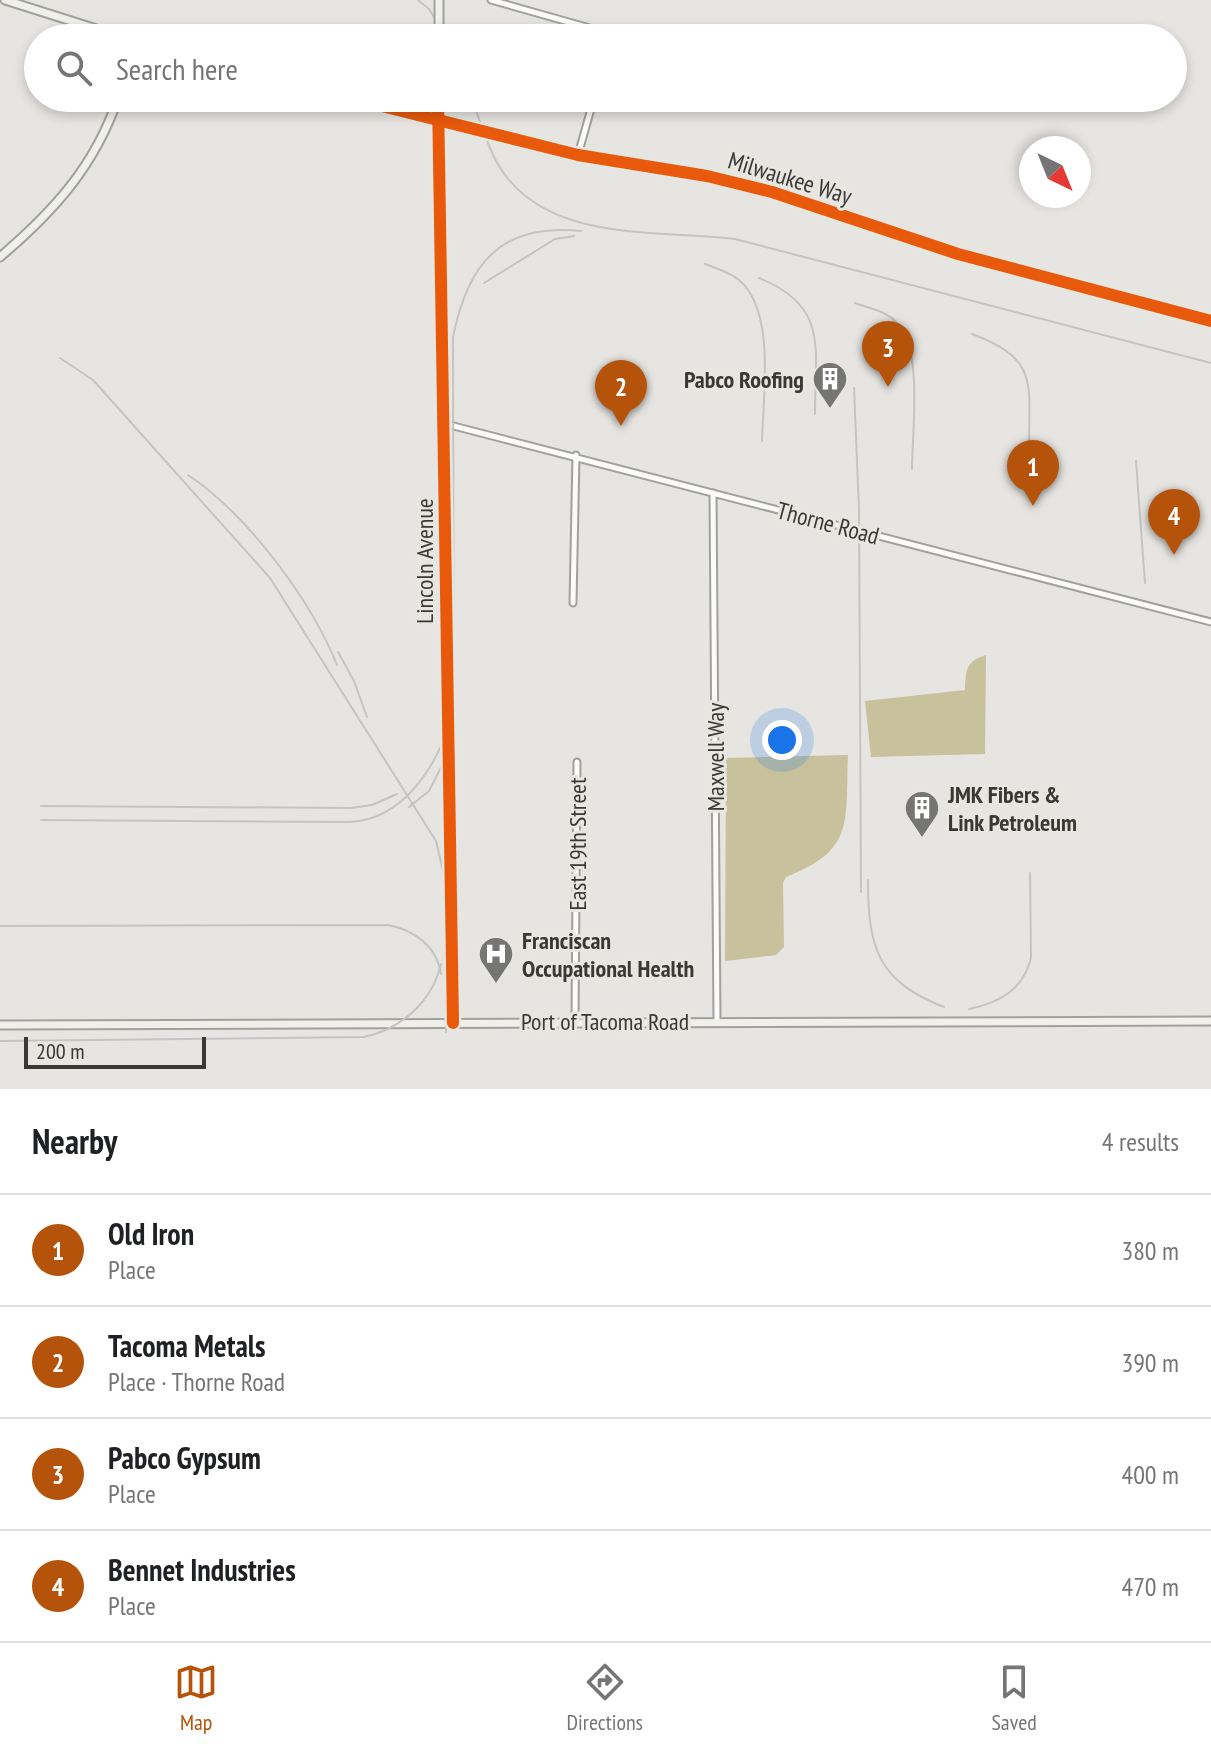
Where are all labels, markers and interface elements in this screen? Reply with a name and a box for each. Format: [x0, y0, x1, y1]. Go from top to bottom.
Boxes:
search box [24, 24, 1187, 112]
icon: search [52, 46, 96, 90]
text: Search here [116, 49, 238, 88]
north arrow [1019, 136, 1091, 208]
street label: Milwaukee Way [724, 145, 856, 211]
pin: 3 [862, 321, 914, 387]
pin: 2 [595, 360, 647, 426]
building icon: Pabco Roofing [811, 360, 849, 410]
place label: Pabco Roofing [684, 364, 804, 395]
pin: 1 [1007, 440, 1059, 506]
pin: 4 [1148, 489, 1200, 555]
street label: Thorne Road [773, 494, 883, 552]
street label: Lincoln Avenue [409, 498, 440, 624]
street label: Maxwell Way [700, 703, 731, 811]
your location [762, 720, 802, 760]
street label: East 19th Street [562, 777, 593, 911]
place label: JMK Fibers & Link Petroleum [947, 779, 1077, 838]
building icon: JMK Fibers & Link Petroleum [903, 789, 941, 839]
place label: Franciscan Occupational Health [522, 925, 694, 984]
hospital icon: Franciscan Occupational Health [477, 935, 515, 985]
street label: Port of Tacoma Road [521, 1006, 689, 1037]
scale bar [24, 1033, 206, 1069]
text: 200 m [36, 1037, 85, 1065]
text: Nearby [32, 1119, 117, 1163]
text: 4 results [1102, 1125, 1179, 1158]
text: Old Iron [108, 1214, 194, 1253]
text: 1 [52, 1234, 64, 1267]
text: 380 m [1121, 1234, 1179, 1267]
text: Place [108, 1253, 156, 1286]
text: Tacoma Metals [108, 1326, 266, 1365]
text: 2 [52, 1346, 64, 1379]
text: 390 m [1121, 1346, 1179, 1379]
text: Place · Thorne Road [108, 1365, 285, 1398]
text: Pabco Gypsum [108, 1438, 261, 1477]
text: 3 [52, 1458, 64, 1491]
text: 400 m [1121, 1458, 1179, 1491]
text: Place [108, 1477, 156, 1510]
text: Bennet Industries [108, 1550, 296, 1589]
text: 4 [52, 1570, 64, 1603]
text: 470 m [1121, 1570, 1179, 1603]
text: Place [108, 1589, 156, 1622]
tab: Map [174, 1660, 218, 1736]
tab: Directions [567, 1660, 643, 1736]
tab: Saved [991, 1660, 1037, 1736]

